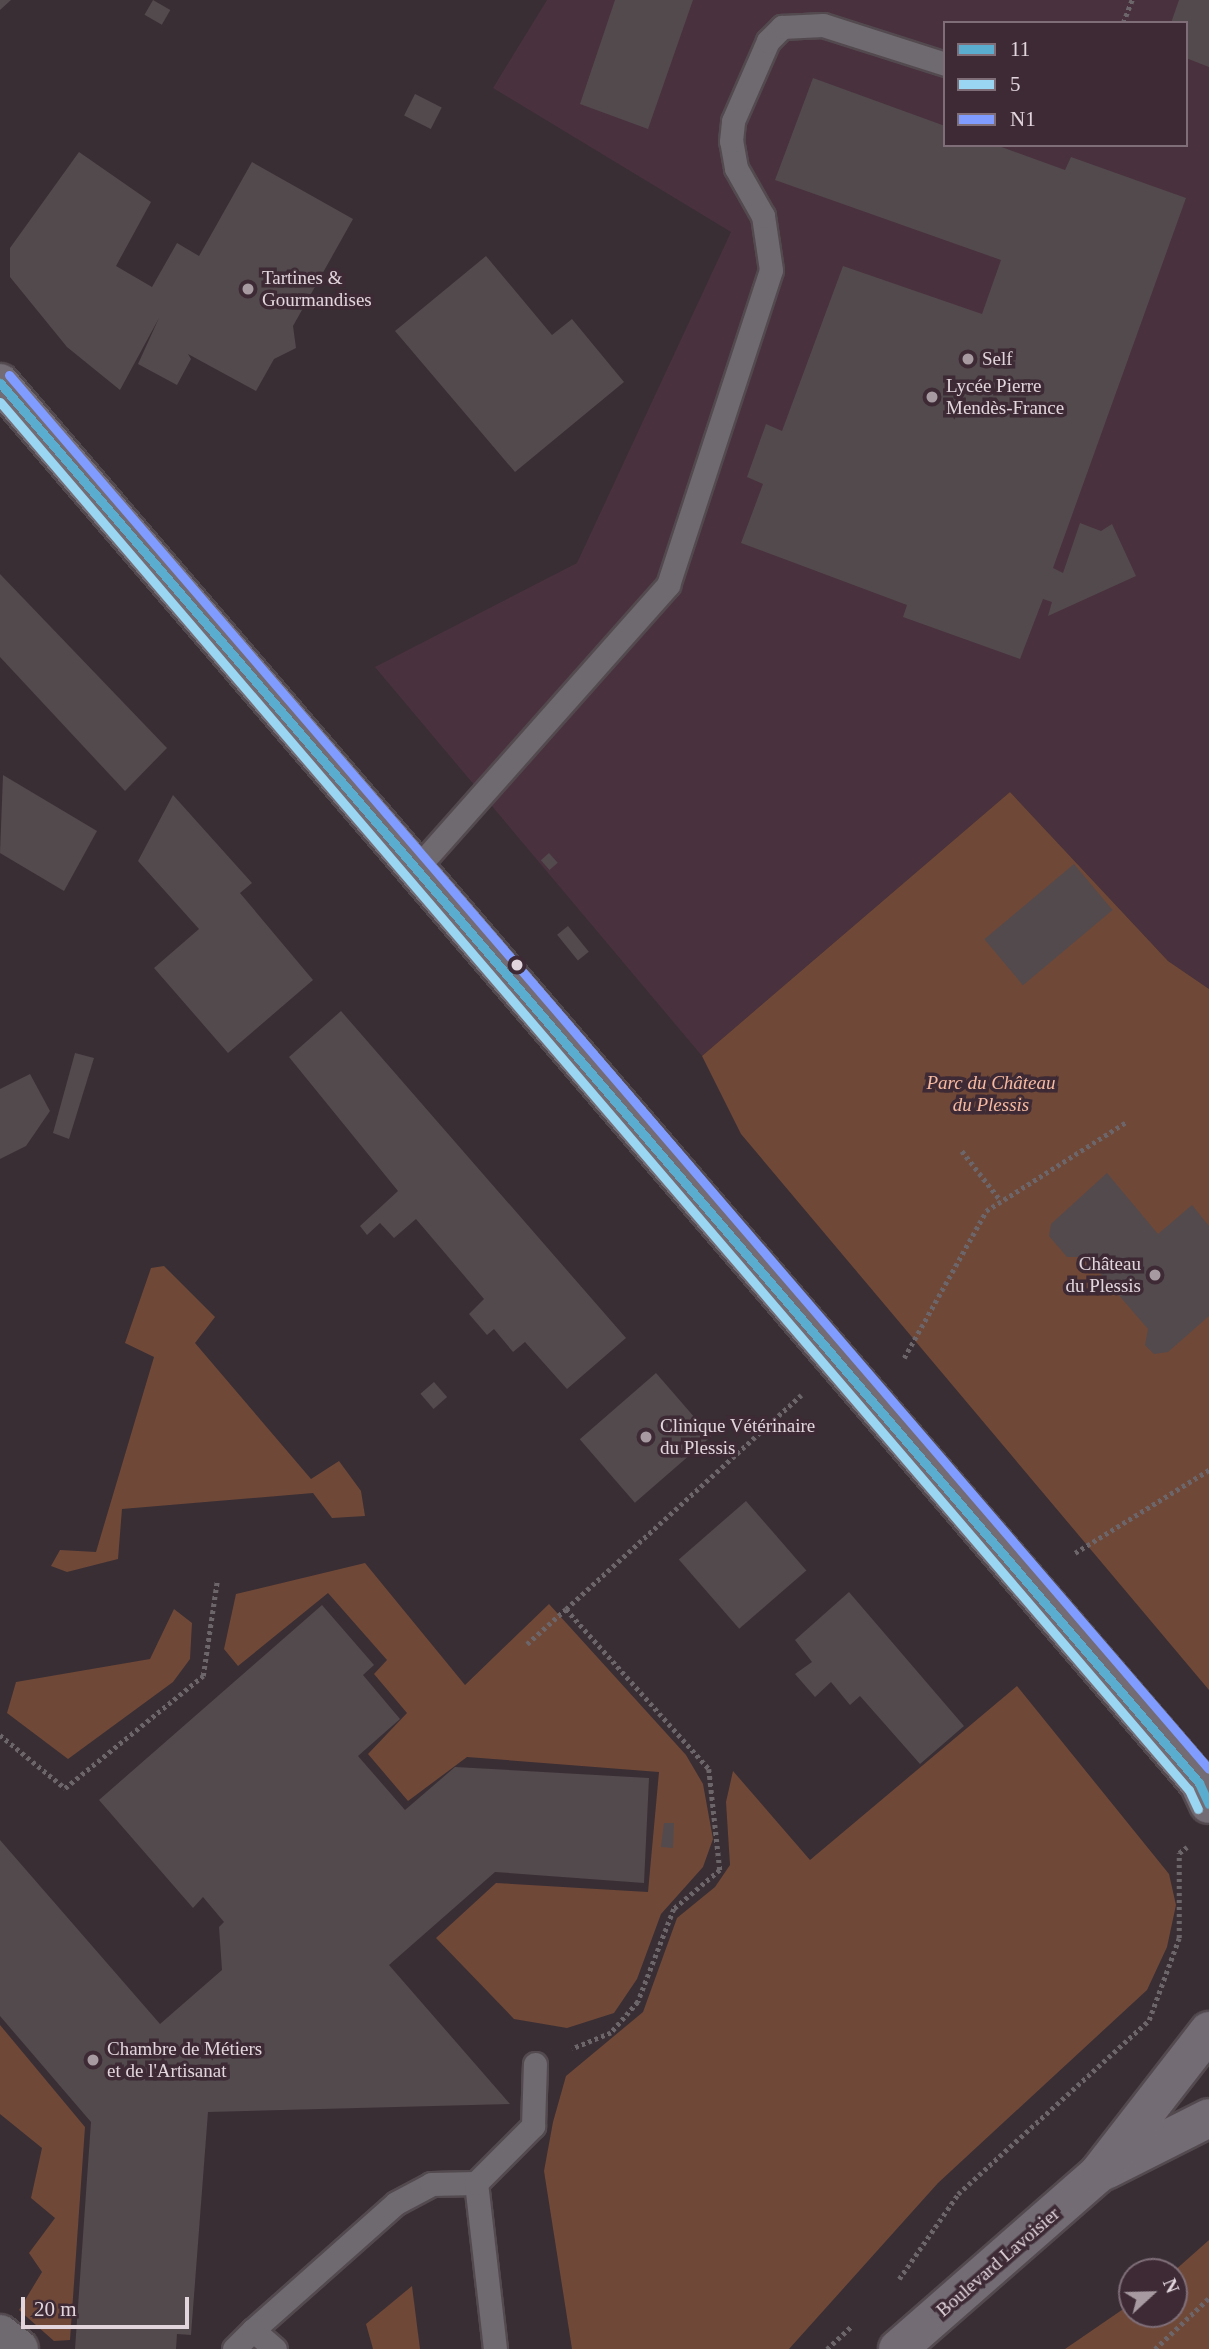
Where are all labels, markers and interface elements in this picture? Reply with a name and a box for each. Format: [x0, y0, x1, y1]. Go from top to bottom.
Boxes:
legend [943, 21, 1188, 147]
text: 11 [1010, 37, 1030, 61]
text: 5 [1010, 72, 1021, 96]
text: N1 [1010, 107, 1036, 131]
place label: Tartines & Gourmandises [262, 267, 372, 311]
marker: Tartines & Gourmandises [240, 281, 256, 297]
place label: Self [982, 348, 1013, 370]
marker: Self [960, 351, 976, 367]
place label: Lycée Pierre Mendès-France [946, 375, 1064, 419]
marker: Lycée Pierre Mendès-France [924, 389, 940, 405]
unlabelled marker [510, 958, 524, 972]
park label: Parc du Château du Plessis [926, 1072, 1056, 1116]
place label: Château du Plessis [1066, 1253, 1141, 1297]
marker: Château du Plessis [1147, 1267, 1163, 1283]
place label: Clinique Vétérinaire du Plessis [660, 1415, 816, 1459]
marker: Clinique Vétérinaire du Plessis [638, 1429, 654, 1445]
place label: Chambre de Métiers et de l'Artisanat [107, 2038, 262, 2082]
marker: Chambre de Métiers et de l'Artisanat [85, 2052, 101, 2068]
street label: Boulevard Lavoisier [932, 2202, 1064, 2322]
north arrow [1118, 2258, 1188, 2328]
text: N [1159, 2275, 1183, 2296]
scale bar [24, 2282, 192, 2326]
text: 20 m [34, 2297, 77, 2321]

